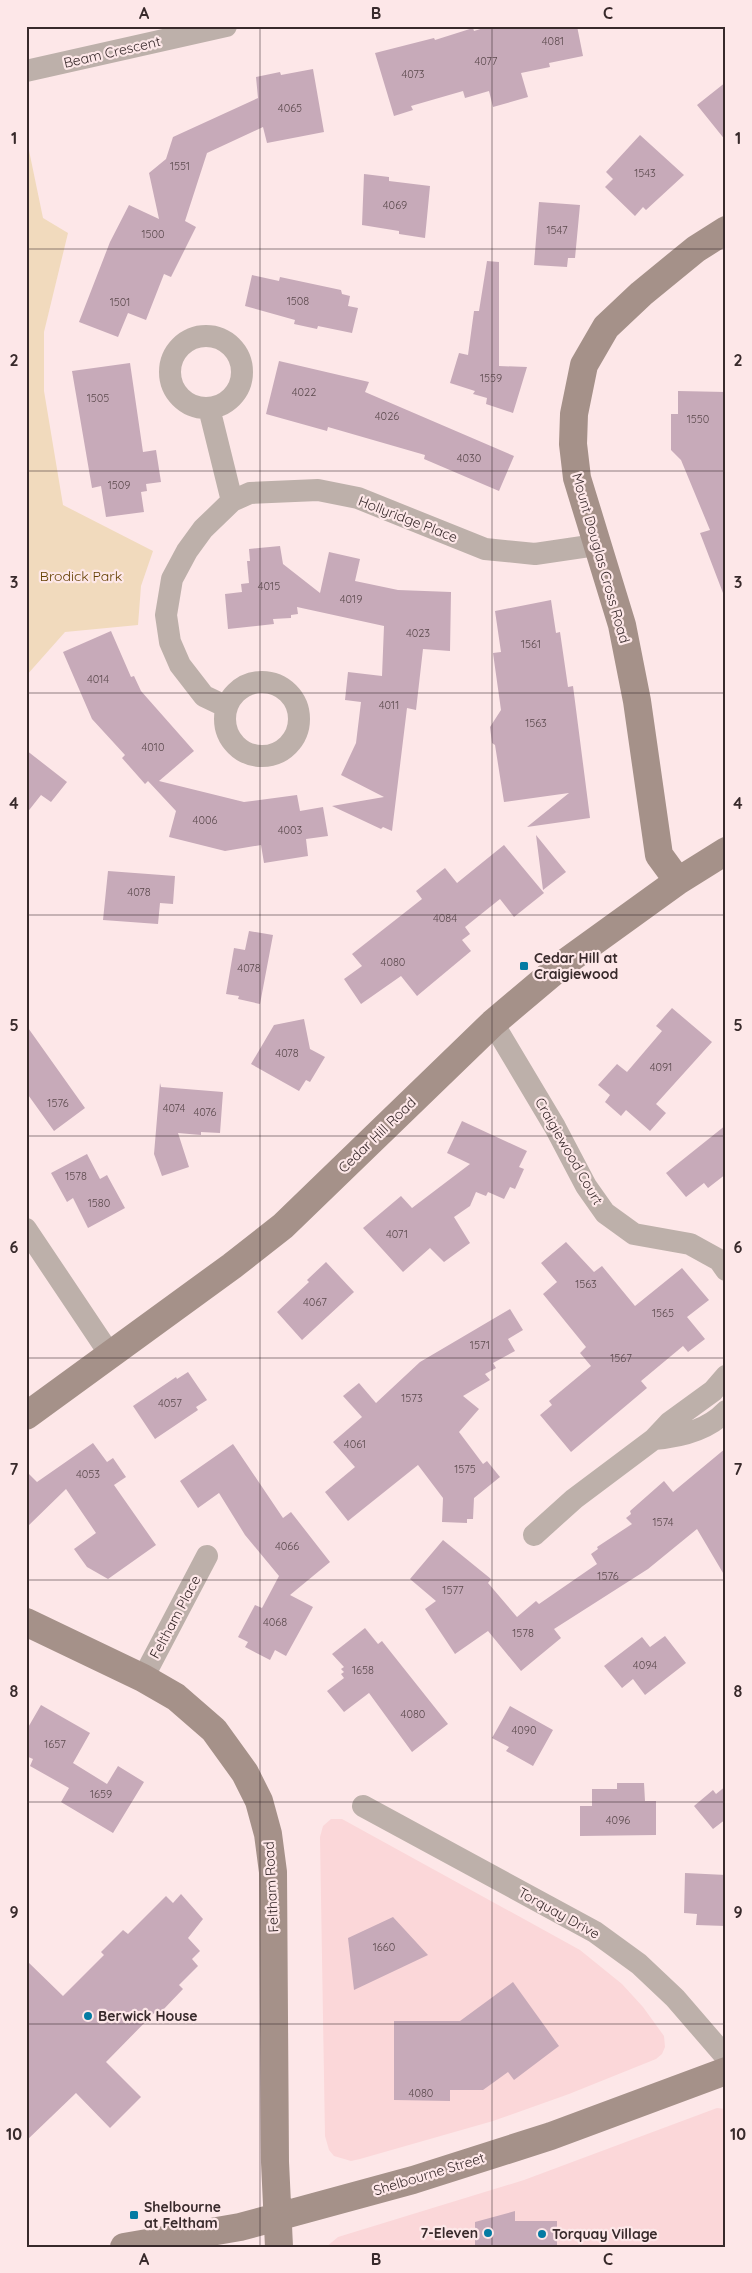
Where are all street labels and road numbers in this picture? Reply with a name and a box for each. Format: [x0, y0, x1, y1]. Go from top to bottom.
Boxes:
street label: Beam Crescent [62, 32, 162, 72]
street label: Mount Douglas Cross Road [568, 471, 634, 645]
street label: Hollyridge Place [356, 492, 460, 546]
street label: Cedar Hill Road [334, 1093, 420, 1177]
street label: Craigiewood Court [531, 1094, 607, 1208]
street label: Feltham Place [146, 1572, 205, 1662]
street label: Feltham Road [260, 1841, 282, 1933]
street label: Torquay Drive [515, 1883, 603, 1943]
street label: Shelbourne Street [371, 2148, 487, 2199]

